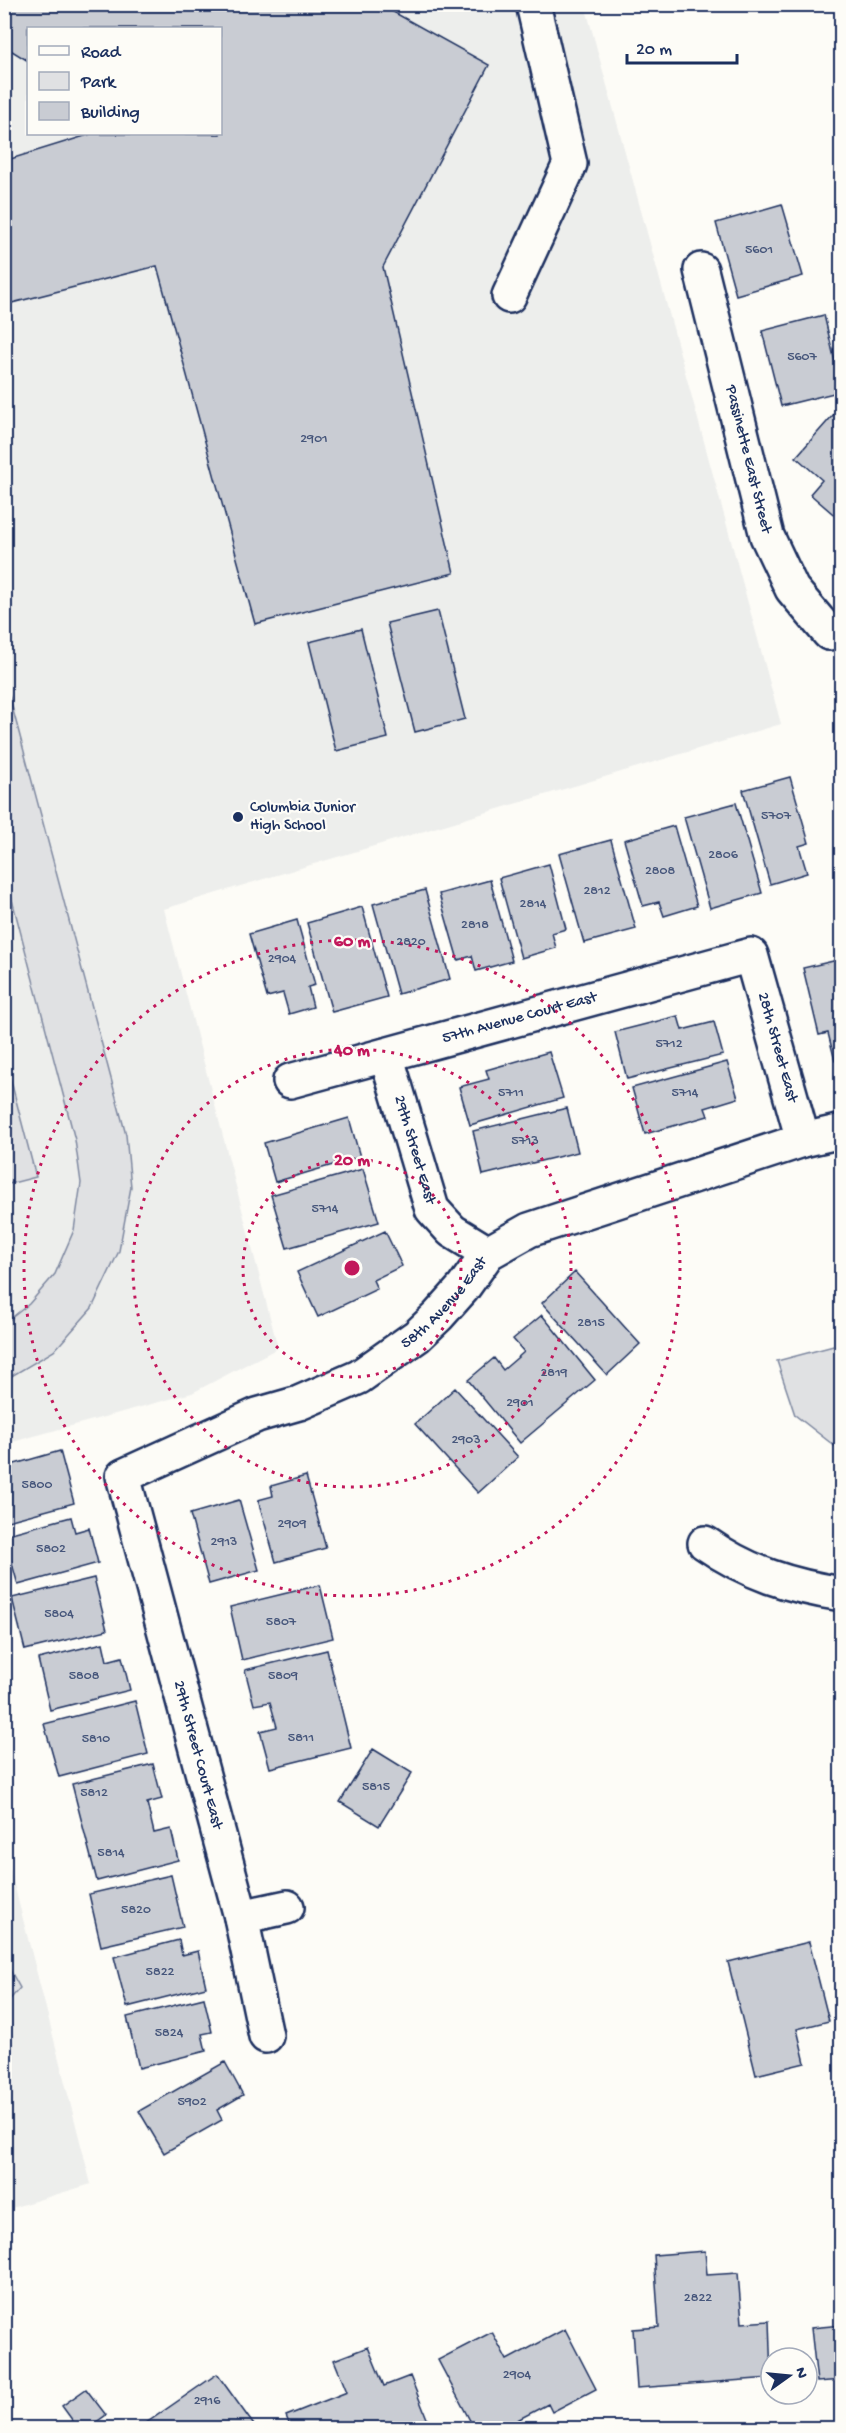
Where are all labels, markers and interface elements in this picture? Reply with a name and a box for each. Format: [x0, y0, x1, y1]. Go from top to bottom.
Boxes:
legend [27, 27, 222, 135]
scale bar [627, 27, 736, 65]
text: 20 m [636, 40, 672, 61]
text: Road [81, 43, 122, 64]
text: Park [80, 73, 117, 94]
text: Building [80, 103, 140, 124]
house number: 5601 [745, 242, 773, 259]
house number: 5607 [787, 349, 818, 366]
street label: Passinette East Street [720, 382, 776, 537]
house number: 2901 [300, 431, 328, 448]
place label: Columbia Junior High School [250, 799, 356, 836]
house number: 5707 [761, 808, 792, 825]
marker: Columbia Junior High School [231, 810, 245, 824]
house number: 2806 [708, 847, 739, 864]
house number: 2808 [645, 863, 675, 880]
house number: 2812 [583, 883, 611, 900]
house number: 2814 [520, 896, 547, 913]
house number: 2818 [461, 917, 489, 934]
text: 60 m [334, 932, 370, 953]
house number: 2820 [396, 934, 426, 951]
house number: 2904 [268, 951, 297, 968]
street label: 57th Avenue Court East [440, 988, 600, 1048]
street label: 28th Street East [753, 990, 802, 1106]
house number: 5712 [655, 1036, 683, 1053]
text: 40 m [333, 1041, 370, 1062]
house number: 5711 [498, 1085, 524, 1102]
house number: 5714 [672, 1085, 699, 1102]
street label: 29th Street East [389, 1093, 440, 1208]
house number: 5713 [511, 1133, 539, 1150]
text: 20 m [334, 1151, 370, 1172]
house number: 5714 [312, 1201, 339, 1218]
street label: 58th Avenue East [398, 1252, 492, 1354]
centre of rings [342, 1258, 362, 1278]
house number: 2815 [577, 1315, 605, 1332]
house number: 2819 [540, 1365, 568, 1382]
house number: 2901 [506, 1395, 534, 1412]
house number: 2903 [451, 1432, 481, 1449]
house number: 5800 [22, 1477, 53, 1494]
house number: 2909 [278, 1516, 306, 1533]
house number: 2913 [211, 1534, 237, 1551]
house number: 5802 [36, 1541, 66, 1558]
house number: 5804 [44, 1606, 74, 1623]
house number: 5807 [266, 1614, 297, 1631]
house number: 5808 [69, 1668, 100, 1685]
house number: 5809 [268, 1668, 298, 1685]
street label: 29th Street Court East [168, 1679, 226, 1833]
house number: 5811 [288, 1730, 314, 1747]
house number: 5810 [82, 1731, 110, 1748]
house number: 5815 [362, 1779, 390, 1796]
house number: 5812 [80, 1785, 108, 1802]
house number: 5814 [97, 1845, 125, 1862]
house number: 5820 [121, 1902, 151, 1919]
house number: 5822 [146, 1964, 175, 1981]
house number: 5824 [155, 2025, 184, 2042]
house number: 5902 [177, 2094, 207, 2111]
house number: 2822 [684, 2290, 712, 2307]
north arrow [759, 2346, 819, 2406]
text: N [790, 2366, 811, 2381]
house number: 2904 [503, 2367, 532, 2384]
house number: 2916 [194, 2393, 221, 2410]

